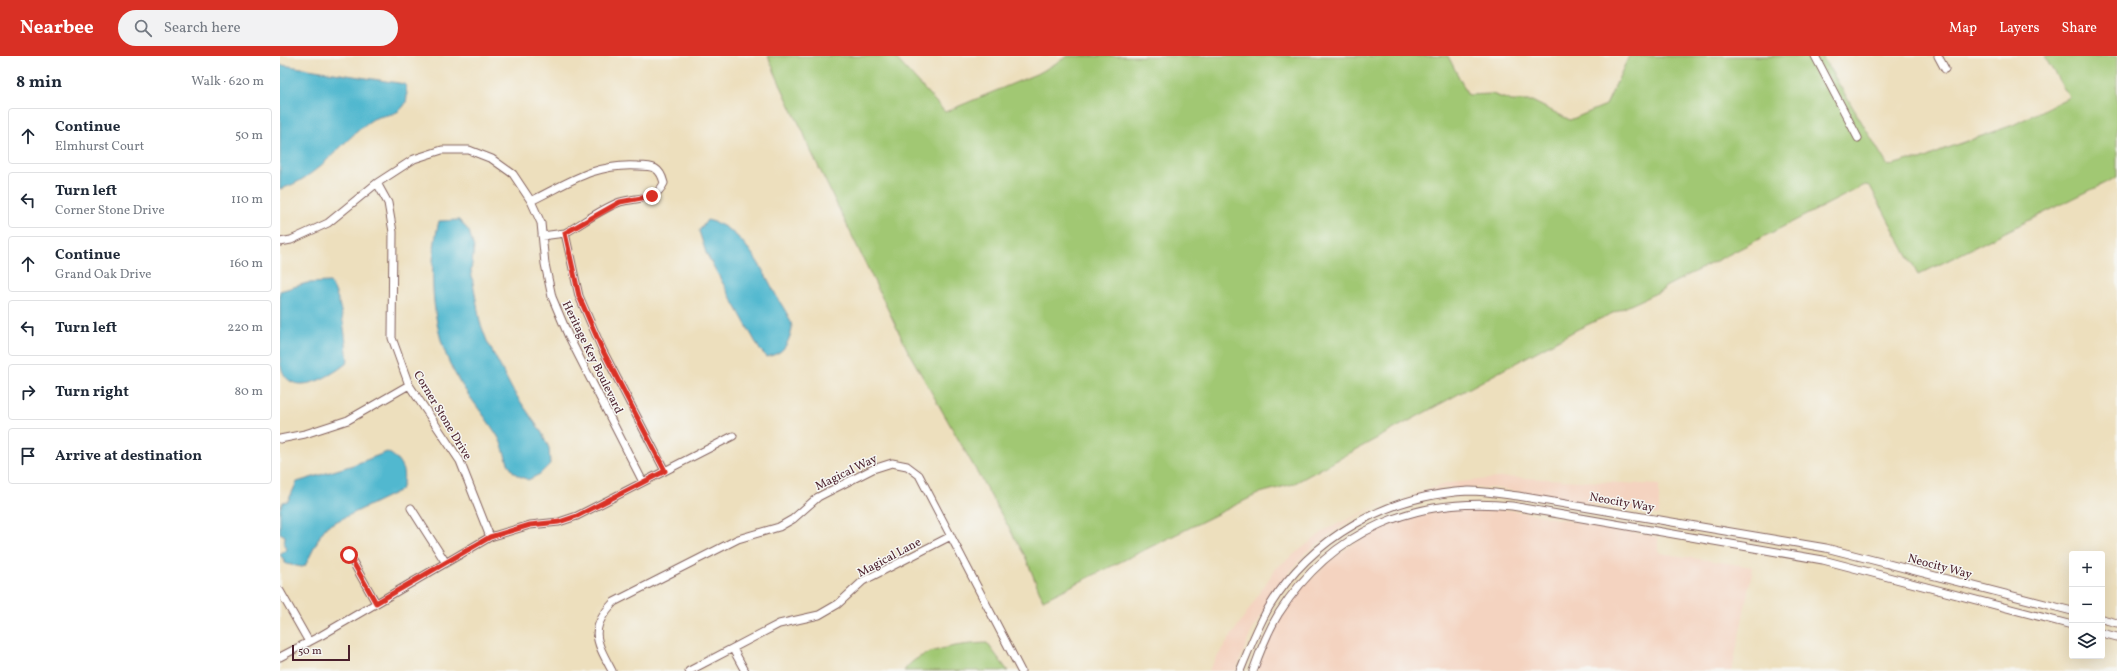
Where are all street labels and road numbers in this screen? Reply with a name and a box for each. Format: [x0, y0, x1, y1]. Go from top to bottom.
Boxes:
street label: Heritage Key Boulevard [558, 298, 626, 417]
street label: Corner Stone Drive [409, 368, 475, 463]
street label: Magical Way [813, 451, 881, 495]
street label: Neocity Way [1588, 489, 1656, 517]
street label: Magical Lane [855, 534, 924, 581]
street label: Neocity Way [1906, 551, 1974, 583]

